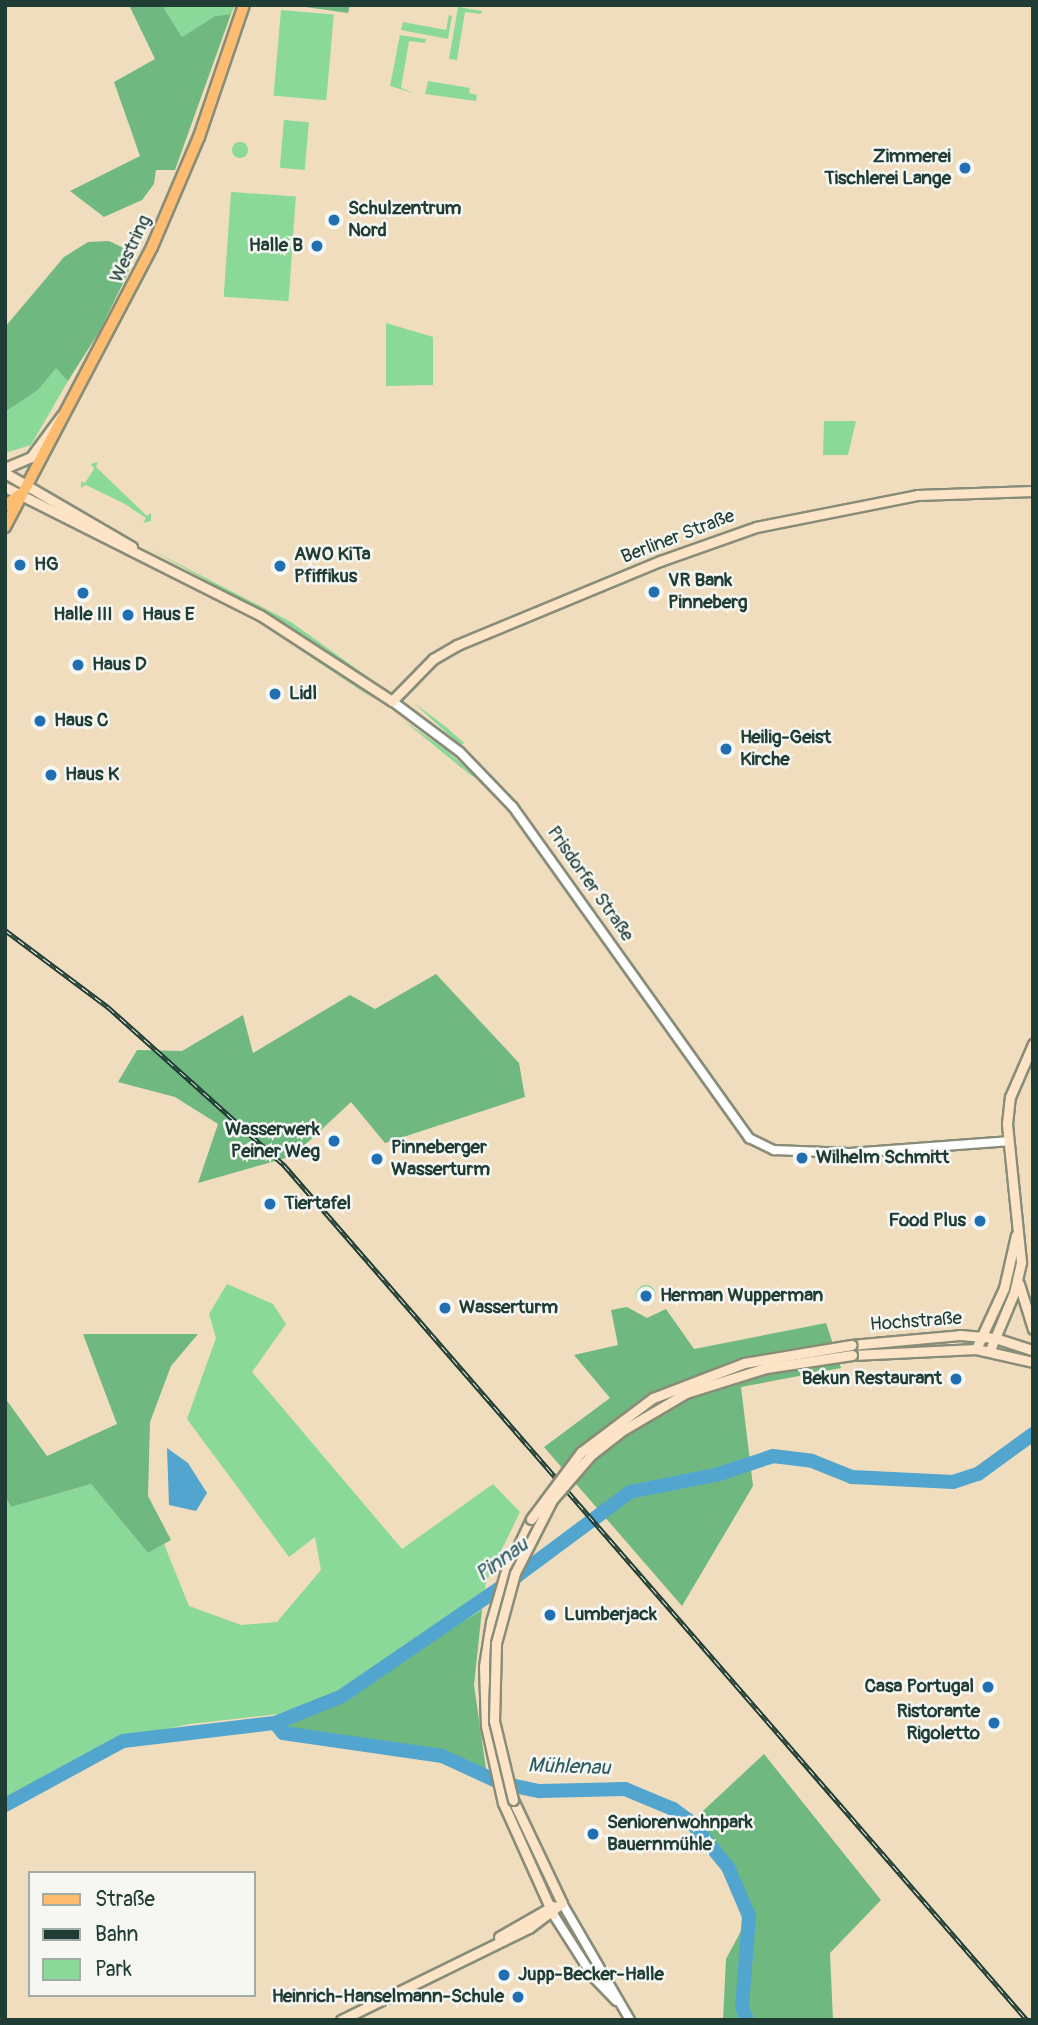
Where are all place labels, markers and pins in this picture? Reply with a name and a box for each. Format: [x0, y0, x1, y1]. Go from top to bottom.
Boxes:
place label: Zimmerei Tischlerei Lange [824, 146, 951, 190]
marker: Zimmerei Tischlerei Lange [957, 160, 973, 176]
place label: Schulzentrum Nord [348, 198, 461, 242]
marker: Schulzentrum Nord [326, 212, 342, 228]
place label: Halle B [249, 235, 303, 257]
marker: Halle B [309, 238, 325, 254]
place label: AWO KiTa Pfiffikus [294, 544, 371, 588]
place label: HG [34, 554, 59, 576]
marker: HG [12, 557, 28, 573]
marker: AWO KiTa Pfiffikus [272, 558, 288, 574]
place label: VR Bank Pinneberg [668, 570, 748, 614]
marker: VR Bank Pinneberg [646, 584, 662, 600]
marker: Halle III [75, 585, 91, 601]
place label: Halle III [53, 604, 113, 626]
place label: Haus E [142, 604, 195, 626]
marker: Haus E [120, 607, 136, 623]
place label: Haus D [92, 654, 147, 676]
marker: Haus D [70, 657, 86, 673]
place label: Lidl [289, 683, 317, 705]
marker: Lidl [267, 686, 283, 702]
place label: Haus C [54, 710, 108, 732]
marker: Haus C [32, 713, 48, 729]
place label: Heilig-Geist Kirche [740, 727, 831, 771]
marker: Heilig-Geist Kirche [718, 741, 734, 757]
place label: Haus K [65, 764, 119, 786]
marker: Haus K [43, 767, 59, 783]
place label: Wasserwerk Peiner Weg [225, 1119, 320, 1163]
marker: Wasserwerk Peiner Weg [326, 1133, 342, 1149]
place label: Pinneberger Wasserturm [391, 1137, 490, 1181]
place label: Wilhelm Schmitt [816, 1147, 949, 1169]
marker: Wilhelm Schmitt [794, 1150, 810, 1166]
marker: Pinneberger Wasserturm [369, 1151, 385, 1167]
place label: Tiertafel [284, 1193, 351, 1215]
marker: Tiertafel [262, 1196, 278, 1212]
place label: Food Plus [889, 1210, 966, 1232]
marker: Food Plus [972, 1213, 988, 1229]
place label: Herman Wupperman [660, 1285, 823, 1307]
marker: Herman Wupperman [638, 1288, 654, 1304]
place label: Wasserturm [459, 1297, 558, 1319]
marker: Wasserturm [437, 1300, 453, 1316]
place label: Bekun Restaurant [802, 1368, 942, 1390]
marker: Bekun Restaurant [948, 1371, 964, 1387]
place label: Lumberjack [564, 1604, 657, 1626]
marker: Lumberjack [542, 1607, 558, 1623]
place label: Casa Portugal [864, 1676, 974, 1698]
marker: Casa Portugal [980, 1679, 996, 1695]
place label: Ristorante Rigoletto [897, 1701, 980, 1745]
marker: Ristorante Rigoletto [986, 1715, 1002, 1731]
place label: Seniorenwohnpark Bauernmühle [607, 1812, 753, 1856]
marker: Seniorenwohnpark Bauernmühle [585, 1826, 601, 1842]
place label: Jupp-Becker-Halle [518, 1964, 664, 1986]
marker: Jupp-Becker-Halle [496, 1967, 512, 1983]
place label: Heinrich-Hanselmann-Schule [272, 1986, 504, 2008]
marker: Heinrich-Hanselmann-Schule [510, 1989, 526, 2005]

